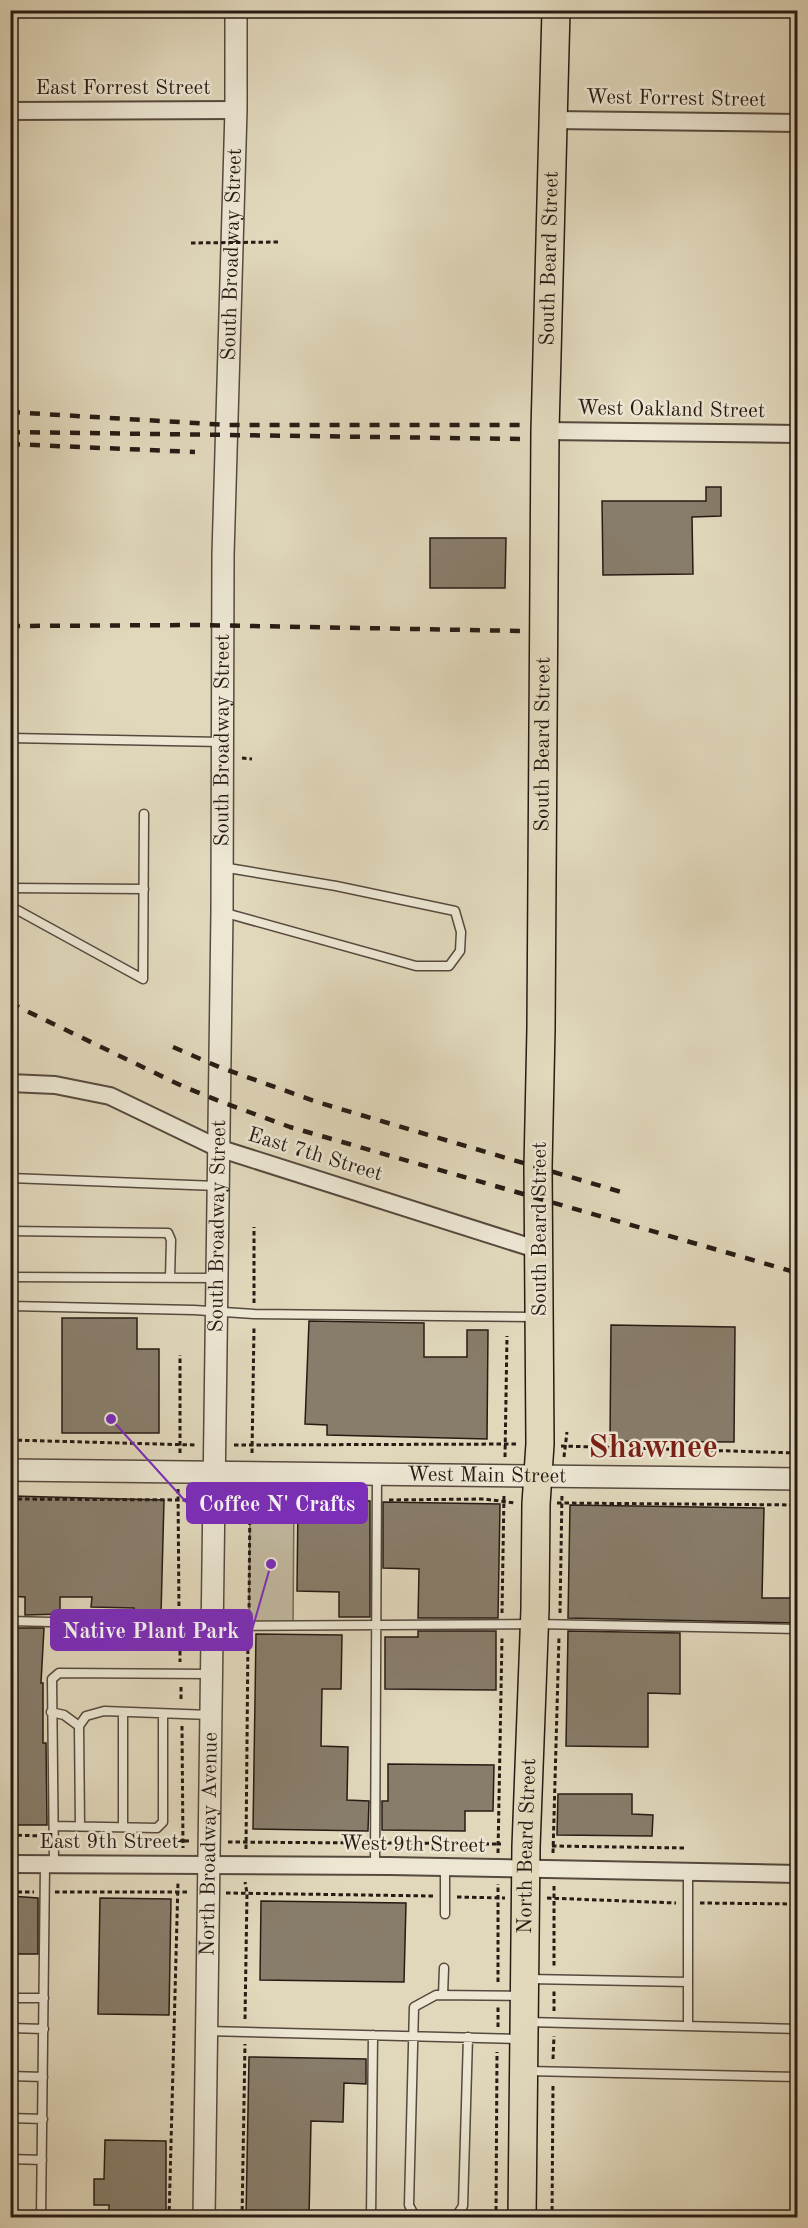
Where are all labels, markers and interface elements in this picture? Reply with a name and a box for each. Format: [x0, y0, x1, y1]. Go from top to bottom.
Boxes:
street label: East Forrest Street [35, 78, 211, 99]
street label: West Forrest Street [586, 87, 766, 111]
street label: South Broadway Street [218, 148, 245, 361]
street label: South Beard Street [537, 171, 562, 346]
street label: West Oakland Street [577, 398, 765, 422]
street label: South Broadway Street [212, 634, 233, 846]
street label: South Beard Street [532, 657, 554, 832]
street label: South Broadway Street [206, 1120, 230, 1333]
street label: East 7th Street [245, 1125, 385, 1185]
street label: South Beard Street [530, 1142, 551, 1316]
district label: Shawnee [588, 1432, 718, 1465]
street label: West Main Street [407, 1464, 567, 1487]
callout: Coffee N' Crafts [187, 1483, 367, 1523]
text: Coffee N' Crafts [199, 1494, 355, 1516]
callout: Native Plant Park [51, 1610, 252, 1650]
text: Native Plant Park [63, 1621, 239, 1643]
street label: North Broadway Avenue [197, 1732, 221, 1956]
street label: North Beard Street [515, 1758, 540, 1934]
street label: East 9th Street [39, 1832, 179, 1853]
street label: West 9th Street [340, 1833, 486, 1857]

